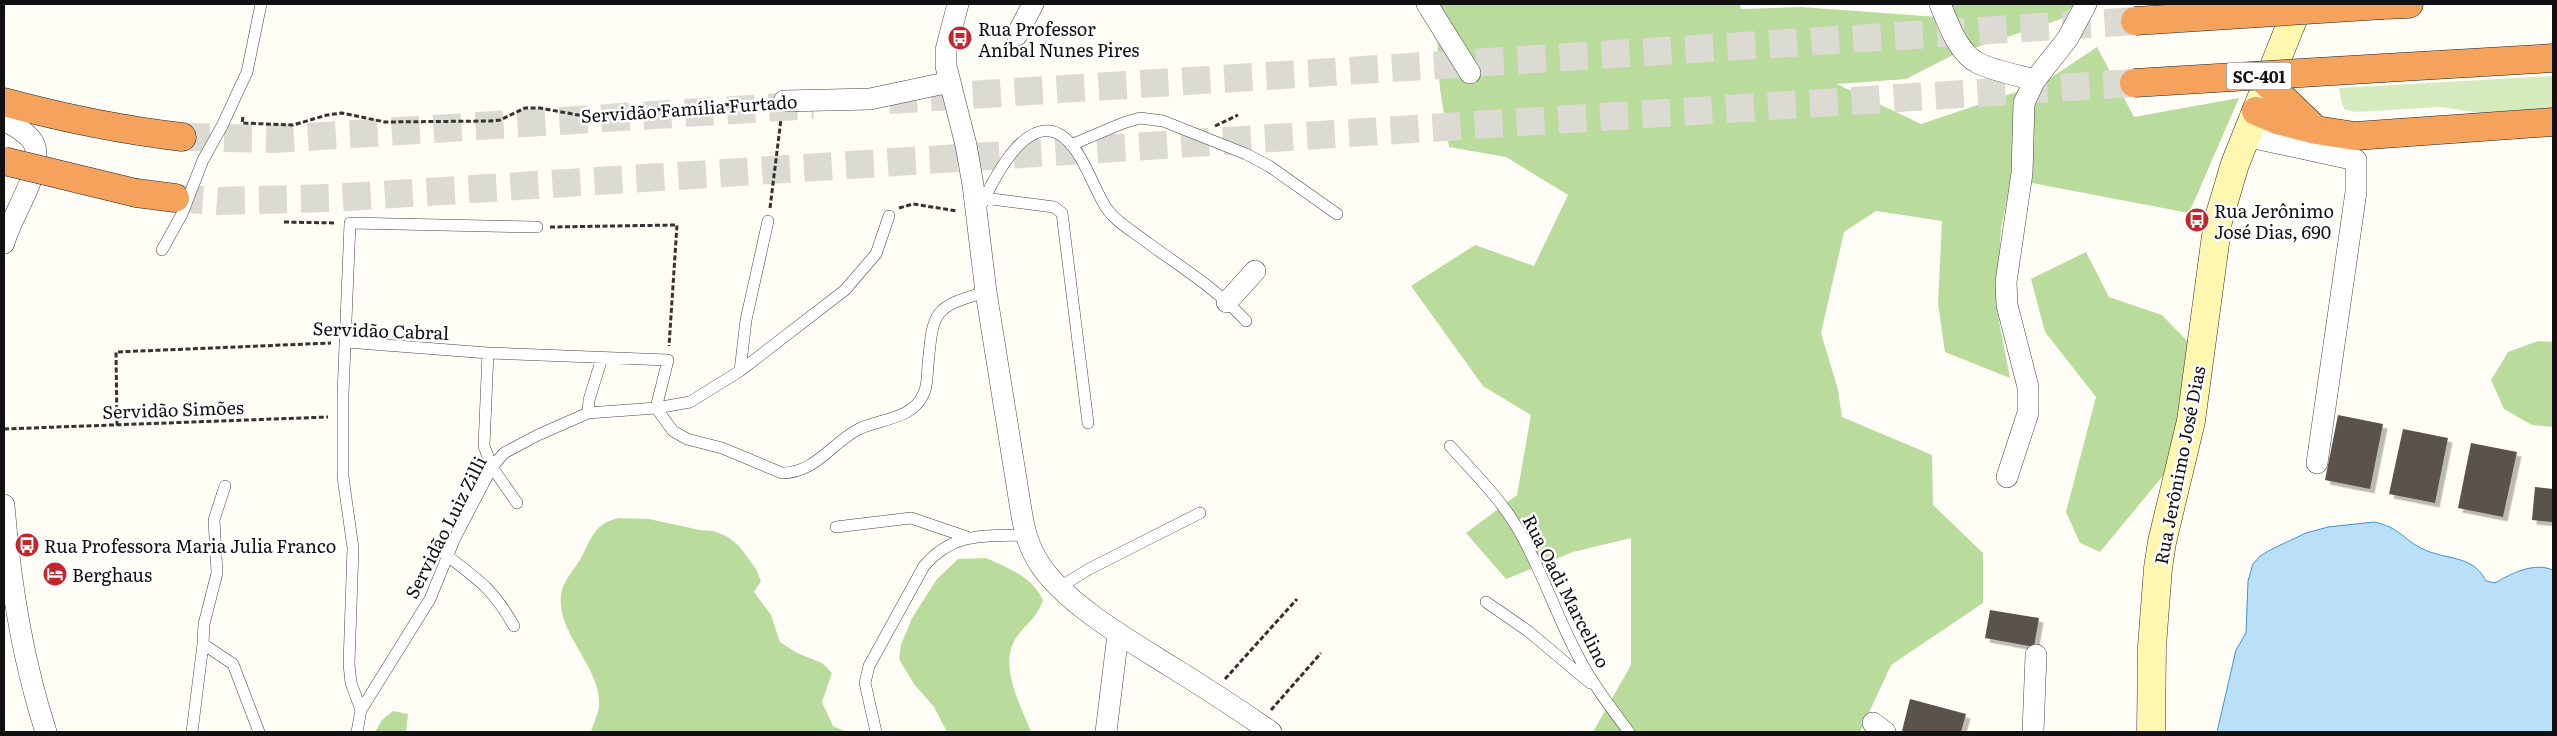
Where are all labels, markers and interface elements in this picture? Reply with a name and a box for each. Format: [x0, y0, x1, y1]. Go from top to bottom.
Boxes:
place label: Rua Professor Aníbal Nunes Pires [978, 15, 1139, 63]
bus stop icon: Rua Professor Aníbal Nunes Pires [947, 25, 973, 51]
road number: SC-401 [2226, 62, 2292, 90]
street label: Servidão Família Furtado [580, 87, 798, 129]
place label: Rua Jerônimo José Dias, 690 [2214, 197, 2334, 245]
bus stop icon: Rua Jerônimo José Dias, 690 [2184, 207, 2210, 233]
street label: Servidão Cabral [312, 314, 450, 346]
street label: Rua Jerônimo José Dias [2147, 363, 2211, 567]
street label: Servidão Simões [102, 393, 244, 425]
street label: Servidão Luiz Zilli [397, 451, 493, 603]
street label: Rua Oadi Marcelino [1517, 510, 1617, 672]
bus stop icon: Rua Professora Maria Julia Franco [14, 532, 40, 558]
place label: Rua Professora Maria Julia Franco [44, 532, 336, 559]
hotel icon: Berghaus [42, 561, 68, 587]
place label: Berghaus [72, 561, 152, 588]

